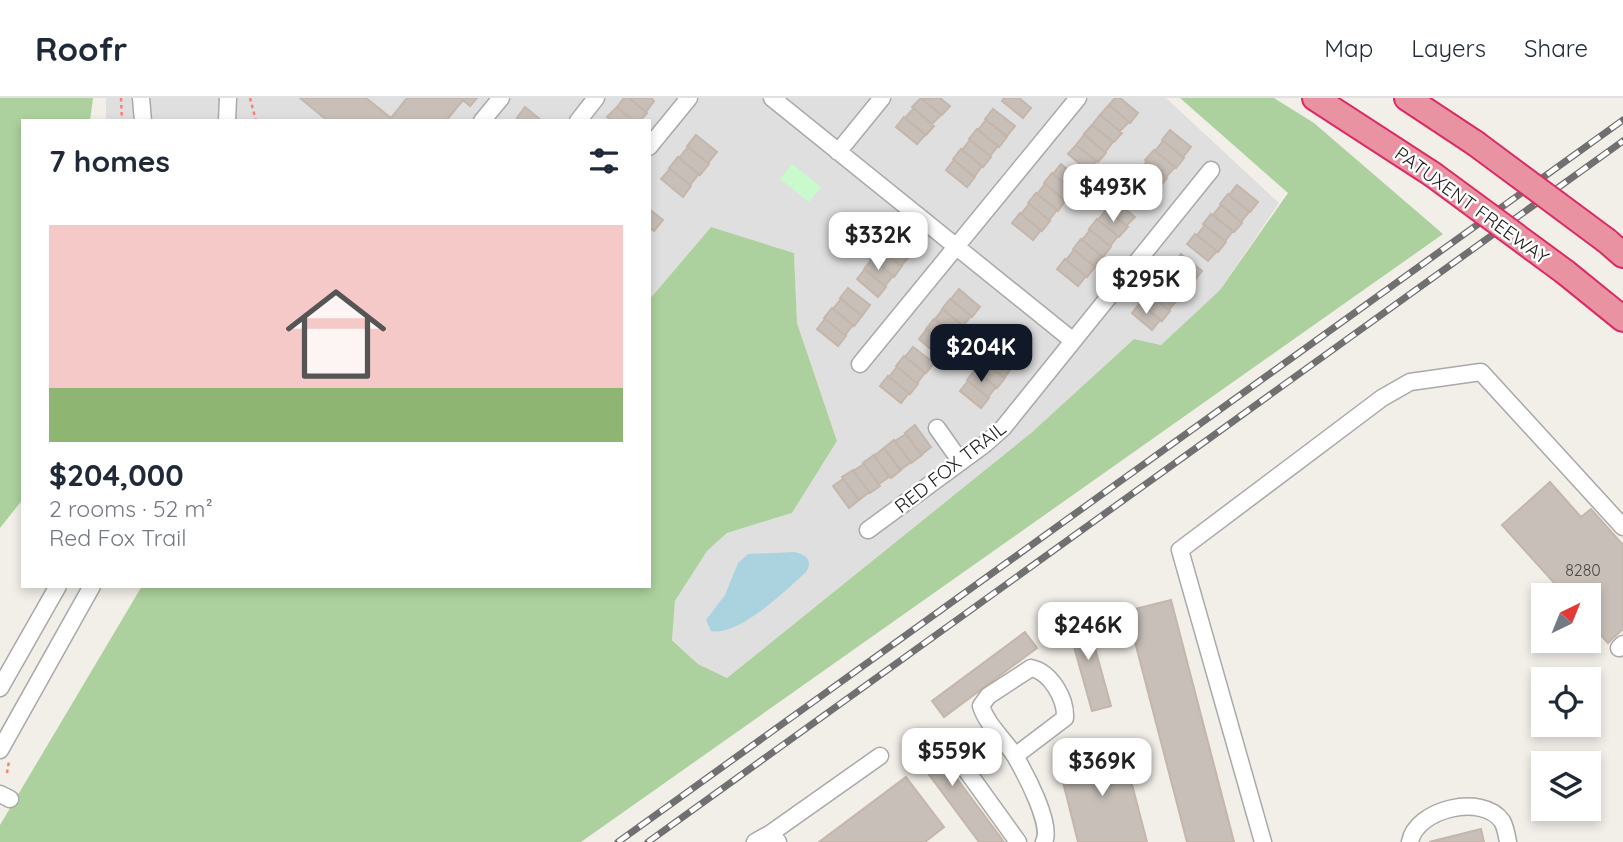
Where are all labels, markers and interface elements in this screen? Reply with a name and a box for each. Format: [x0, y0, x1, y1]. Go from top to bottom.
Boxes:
text: Roofr [35, 28, 127, 69]
text: Map [1324, 33, 1373, 63]
text: Layers [1411, 33, 1486, 63]
text: Share [1524, 33, 1588, 63]
street label: PATUXENT FREEWAY [1390, 141, 1554, 269]
text: 7 homes [49, 142, 170, 180]
icon: filters [585, 142, 623, 180]
pin: $493K [1064, 164, 1162, 224]
text: $493K [1079, 172, 1147, 201]
pin: $332K [829, 212, 927, 272]
text: $332K [845, 220, 911, 249]
pin: $295K [1097, 256, 1195, 316]
text: $295K [1112, 264, 1180, 293]
icon: home [273, 271, 399, 397]
pin: $204K [932, 324, 1030, 384]
text: $204K [946, 332, 1016, 361]
street label: RED FOX TRAIL [889, 416, 1011, 518]
text: $204,000 [49, 456, 184, 494]
text: 2 rooms · 52 m² [49, 494, 213, 523]
text: Red Fox Trail [49, 523, 186, 552]
house number: 8280 [1565, 560, 1601, 580]
north arrow [1531, 583, 1601, 653]
map controls [1531, 583, 1601, 821]
pin: $246K [1039, 602, 1137, 662]
text: $246K [1054, 610, 1122, 639]
button: locate [1531, 667, 1601, 737]
pin: $559K [903, 728, 1001, 788]
text: $559K [918, 736, 986, 765]
pin: $369K [1053, 738, 1151, 798]
text: $369K [1069, 746, 1135, 775]
button: layers [1531, 751, 1601, 821]

